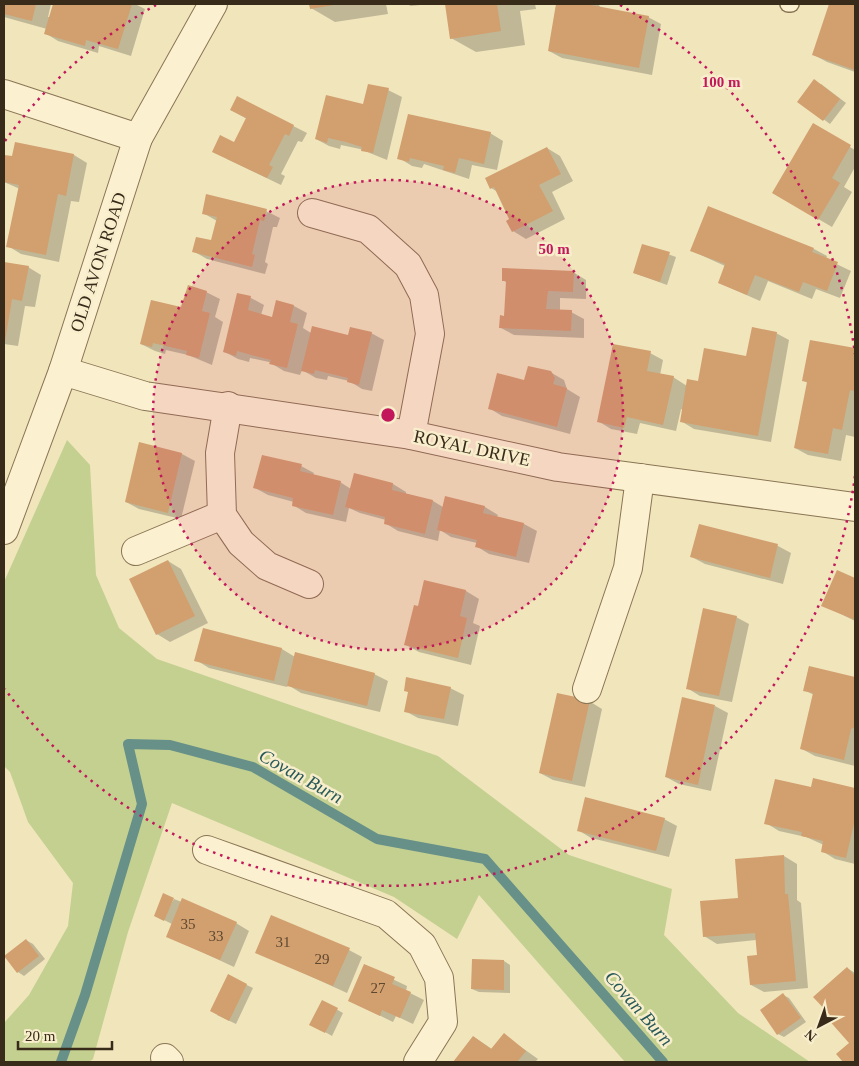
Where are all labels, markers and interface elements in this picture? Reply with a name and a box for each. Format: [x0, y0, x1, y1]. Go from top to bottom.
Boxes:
text: 100 m [702, 74, 741, 90]
street label: OLD AVON ROAD [66, 190, 130, 334]
text: 50 m [538, 241, 570, 257]
centre of rings [379, 406, 397, 424]
street label: ROYAL DRIVE [412, 426, 532, 470]
water label: Covan Burn [256, 744, 346, 808]
house number: 35 [181, 916, 196, 932]
house number: 33 [209, 928, 224, 944]
house number: 31 [276, 934, 291, 950]
house number: 29 [315, 951, 330, 967]
water label: Covan Burn [601, 966, 677, 1050]
house number: 27 [371, 980, 386, 996]
north arrow [794, 1001, 844, 1051]
scale bar [18, 1018, 111, 1050]
text: N [802, 1026, 820, 1044]
text: 20 m [25, 1028, 56, 1044]

